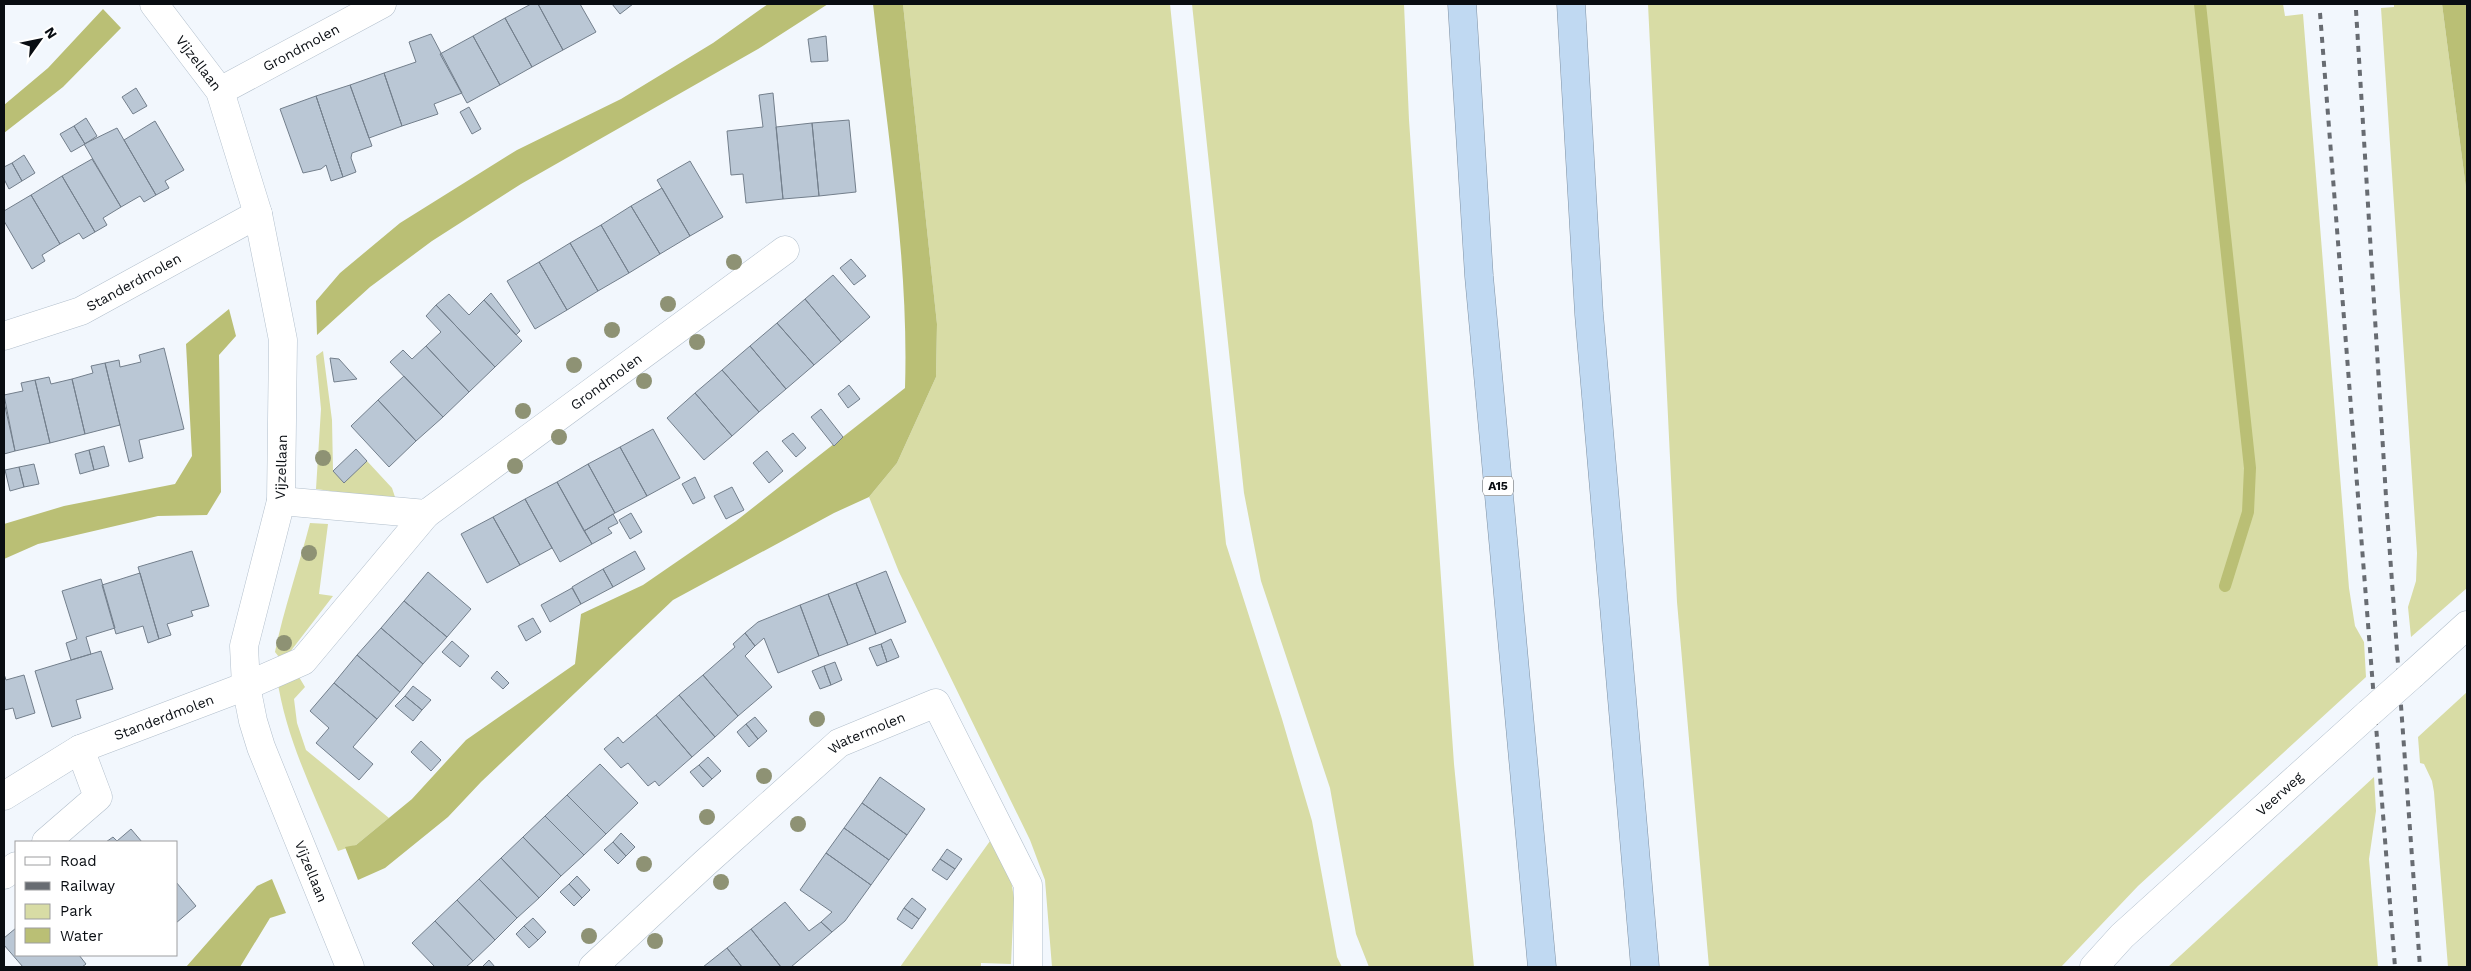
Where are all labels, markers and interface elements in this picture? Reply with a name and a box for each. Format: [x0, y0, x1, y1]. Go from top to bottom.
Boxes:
north arrow [15, 15, 65, 65]
street label: Grondmolen [260, 20, 342, 74]
text: N [41, 24, 60, 42]
street label: Vijzellaan [173, 32, 225, 94]
street label: Standerdmolen [84, 250, 184, 314]
street label: Grondmolen [567, 350, 645, 413]
street label: Vijzellaan [272, 434, 290, 500]
road number: A15 [1483, 476, 1513, 496]
street label: Standerdmolen [112, 691, 216, 743]
street label: Watermolen [825, 709, 908, 757]
street label: Veerweg [2253, 768, 2307, 819]
street label: Vijzellaan [292, 838, 331, 904]
legend [15, 841, 178, 956]
text: Road [60, 852, 97, 870]
text: Railway [60, 877, 115, 895]
text: Park [60, 902, 93, 920]
text: Water [60, 927, 103, 945]

